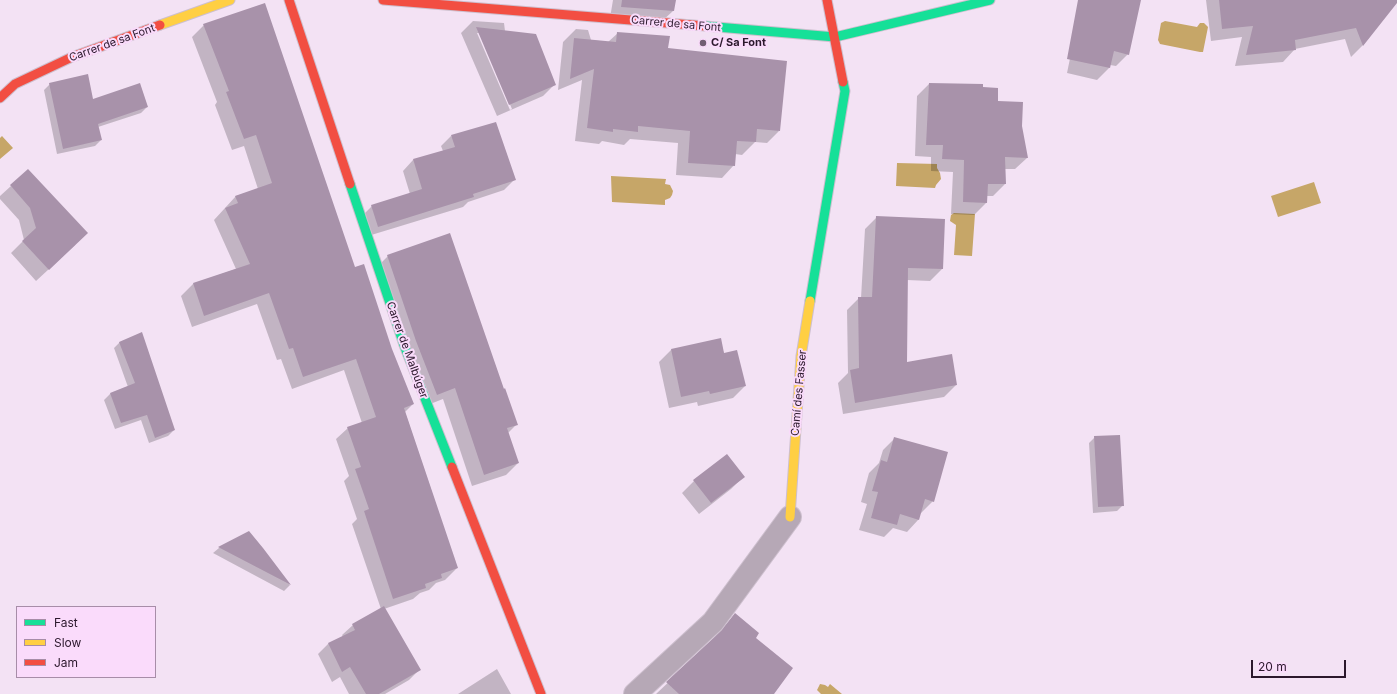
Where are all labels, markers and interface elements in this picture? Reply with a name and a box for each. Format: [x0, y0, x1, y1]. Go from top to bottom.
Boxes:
street label: Carrer de sa Font [630, 13, 722, 35]
street label: Carrer de sa Font [67, 21, 157, 65]
place label: C/ Sa Font [711, 36, 766, 50]
marker: C/ Sa Font [698, 38, 708, 48]
street label: Carrer de Malbúger [383, 300, 431, 400]
street label: Camí des Fasser [789, 349, 809, 437]
legend [16, 606, 156, 678]
text: Fast [54, 615, 78, 630]
text: Slow [54, 635, 81, 650]
scale bar [1253, 652, 1348, 678]
text: Jam [54, 655, 78, 670]
text: 20 m [1258, 659, 1287, 674]

